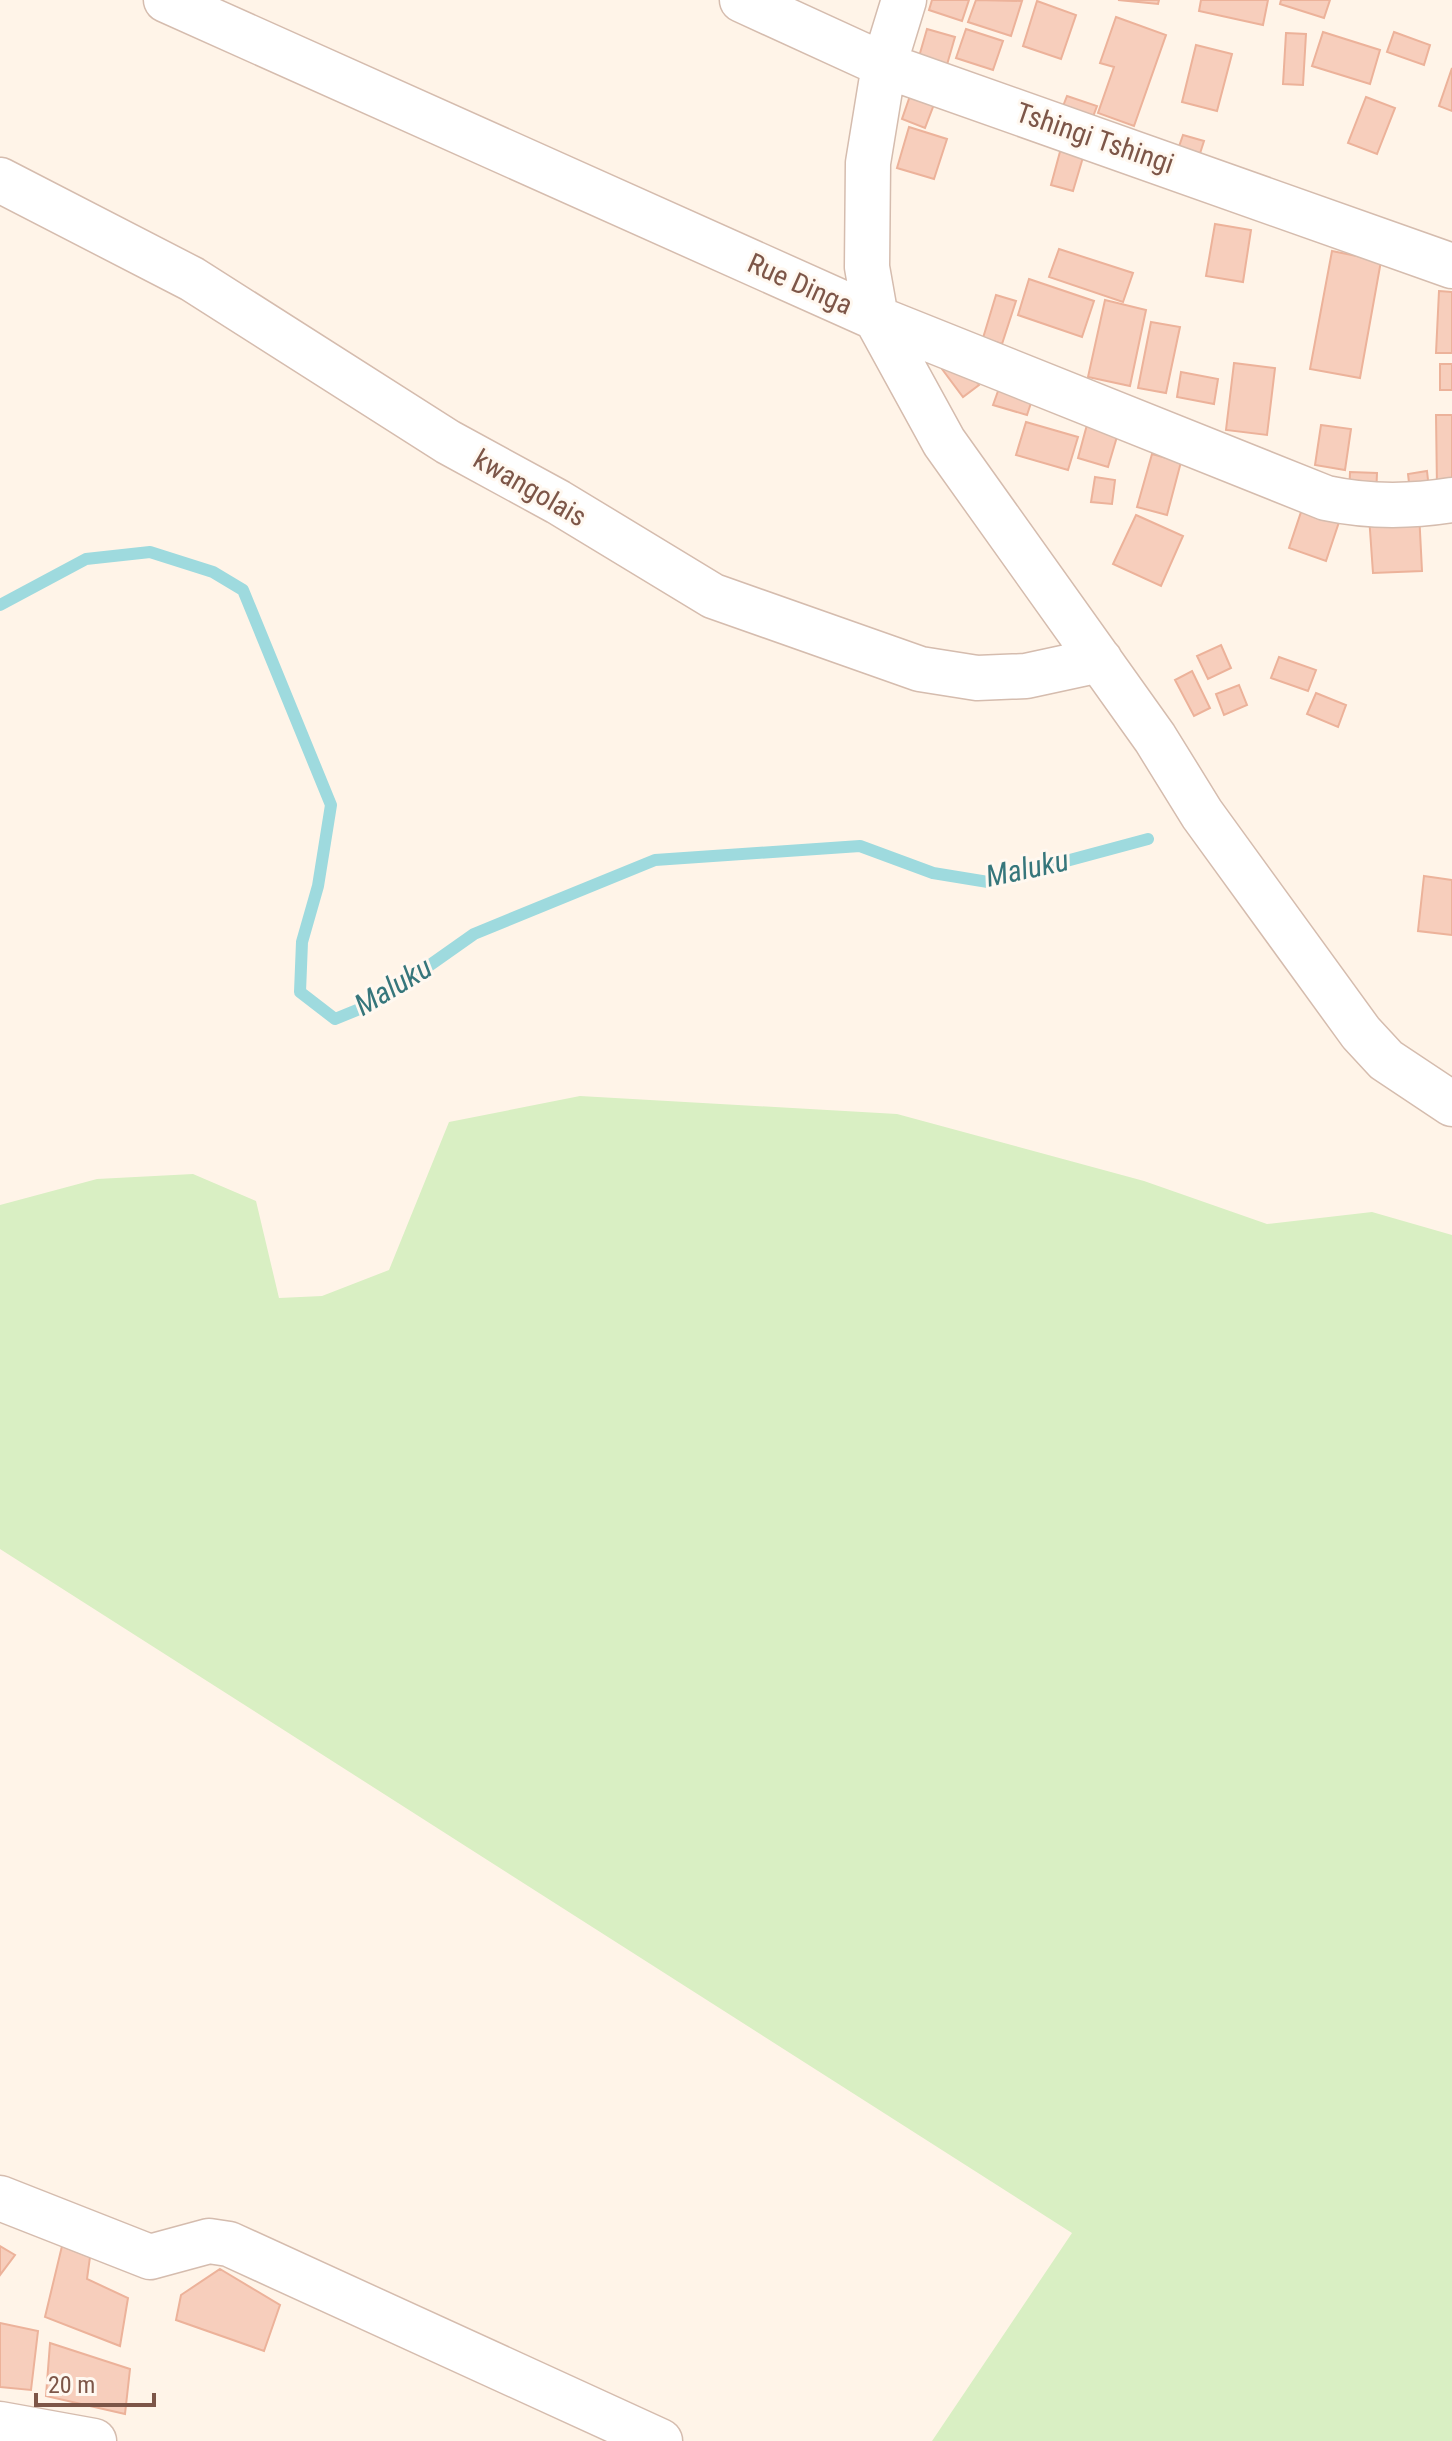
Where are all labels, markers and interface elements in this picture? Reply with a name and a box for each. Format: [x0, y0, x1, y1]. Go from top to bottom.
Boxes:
street label: Tshingi Tshingi [1012, 96, 1178, 180]
street label: Rue Dinga [743, 246, 857, 322]
street label: kwangolais [468, 443, 592, 533]
water label: Maluku [982, 842, 1072, 894]
water label: Maluku [348, 949, 438, 1023]
scale bar [36, 2357, 154, 2407]
text: 20 m [48, 2371, 95, 2399]

